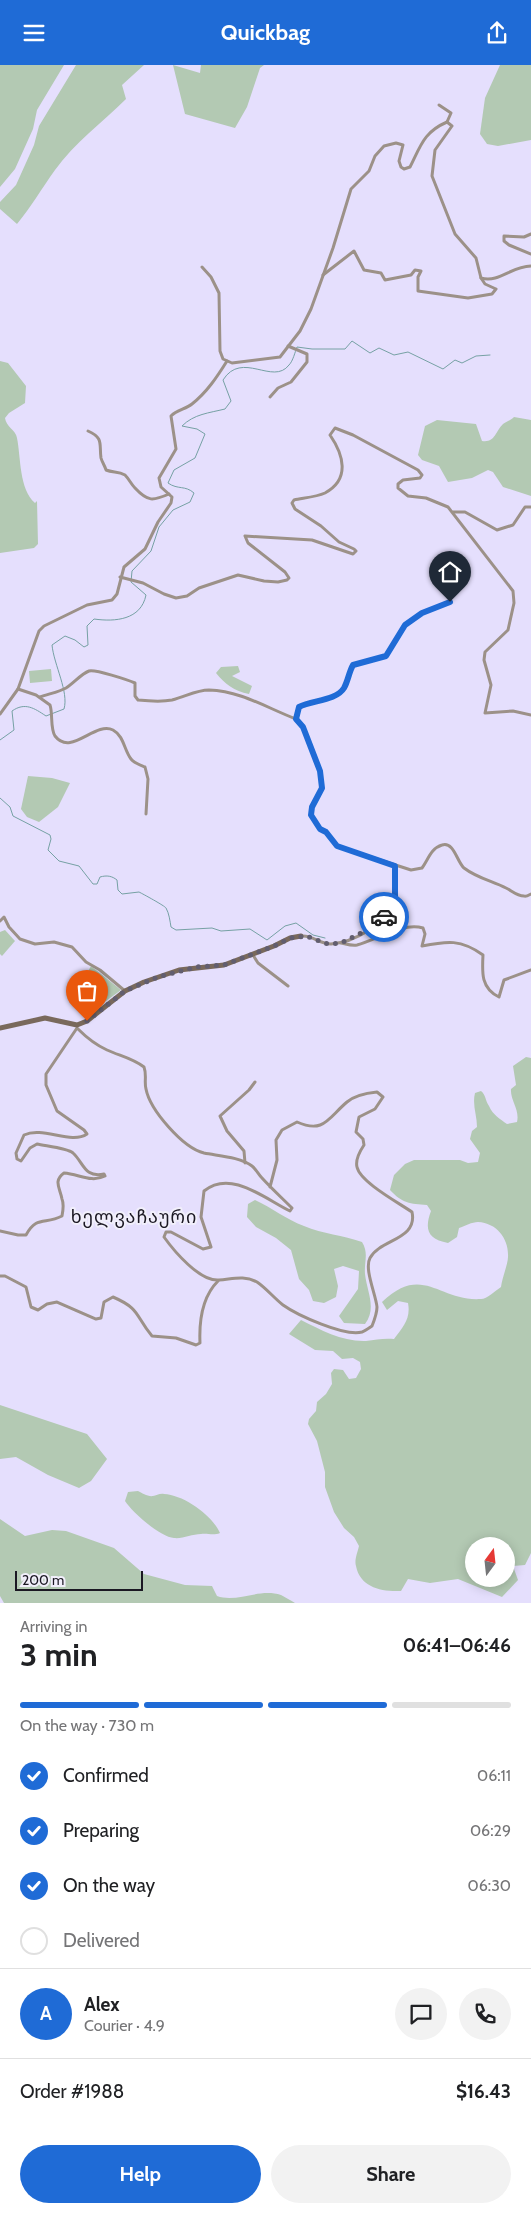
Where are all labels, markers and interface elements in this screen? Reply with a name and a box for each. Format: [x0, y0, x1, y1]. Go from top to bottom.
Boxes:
icon: menu [20, 19, 48, 47]
text: Quickbag [221, 19, 310, 46]
icon: share [483, 19, 511, 47]
pin [429, 551, 471, 602]
icon: home [436, 558, 464, 586]
courier [359, 892, 409, 942]
icon: car [370, 903, 398, 931]
pin [66, 970, 108, 1021]
icon: bag [73, 977, 101, 1005]
district label: ხელვაჩაური [71, 1206, 197, 1228]
north arrow [465, 1537, 515, 1587]
map controls [465, 1537, 515, 1587]
scale bar [15, 1568, 142, 1591]
text: 200 m [22, 1571, 64, 1589]
text: Arriving in [20, 1617, 87, 1636]
text: 06:41–06:46 [403, 1634, 511, 1657]
text: 3 min [20, 1635, 98, 1674]
text: On the way · 730 m [20, 1716, 154, 1735]
icon: check [20, 1762, 48, 1790]
text: Confirmed [63, 1764, 149, 1787]
text: 06:11 [477, 1766, 511, 1785]
icon: check [20, 1817, 48, 1845]
text: Preparing [63, 1819, 139, 1842]
text: 06:29 [470, 1821, 511, 1840]
icon: check [20, 1872, 48, 1900]
text: On the way [63, 1874, 155, 1897]
text: 06:30 [468, 1876, 511, 1895]
text: Delivered [63, 1929, 140, 1952]
button: chat [395, 1988, 447, 2040]
button: phone [459, 1988, 511, 2040]
text: Alex [84, 1993, 120, 2016]
text: A [40, 2002, 52, 2025]
text: Courier · 4.9 [84, 2016, 165, 2035]
text: Order #1988 [20, 2080, 124, 2103]
text: $16.43 [456, 2080, 511, 2103]
button: Help [20, 2145, 261, 2203]
button: Share [271, 2145, 511, 2203]

